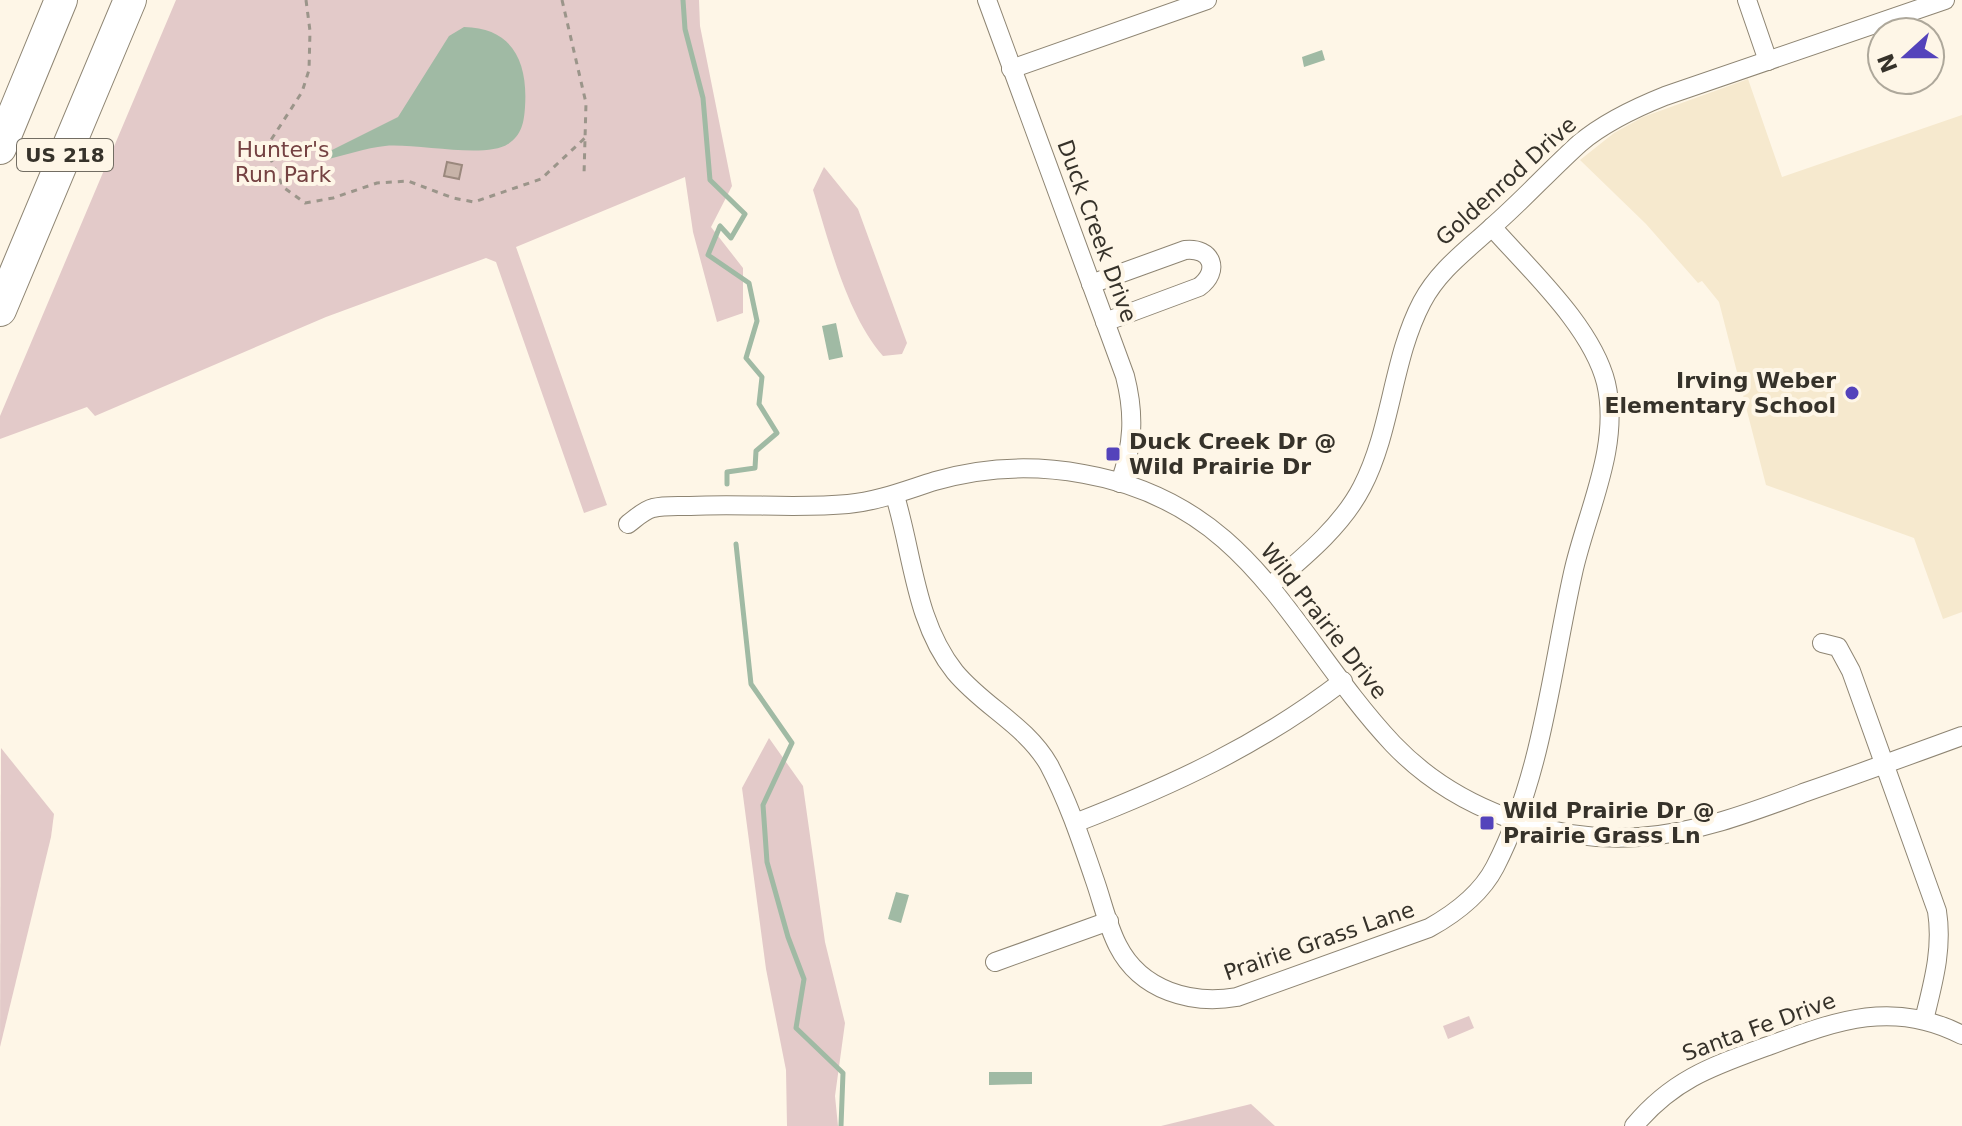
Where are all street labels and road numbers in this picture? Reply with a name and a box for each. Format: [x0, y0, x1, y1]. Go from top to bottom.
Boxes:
street label: Goldenrod Drive [1431, 112, 1581, 250]
street label: Duck Creek Drive [1052, 136, 1142, 326]
road number: US 218 [17, 139, 113, 171]
street label: Wild Prairie Drive [1256, 538, 1392, 704]
street label: Prairie Grass Lane [1220, 897, 1418, 985]
street label: Santa Fe Drive [1679, 988, 1839, 1066]

